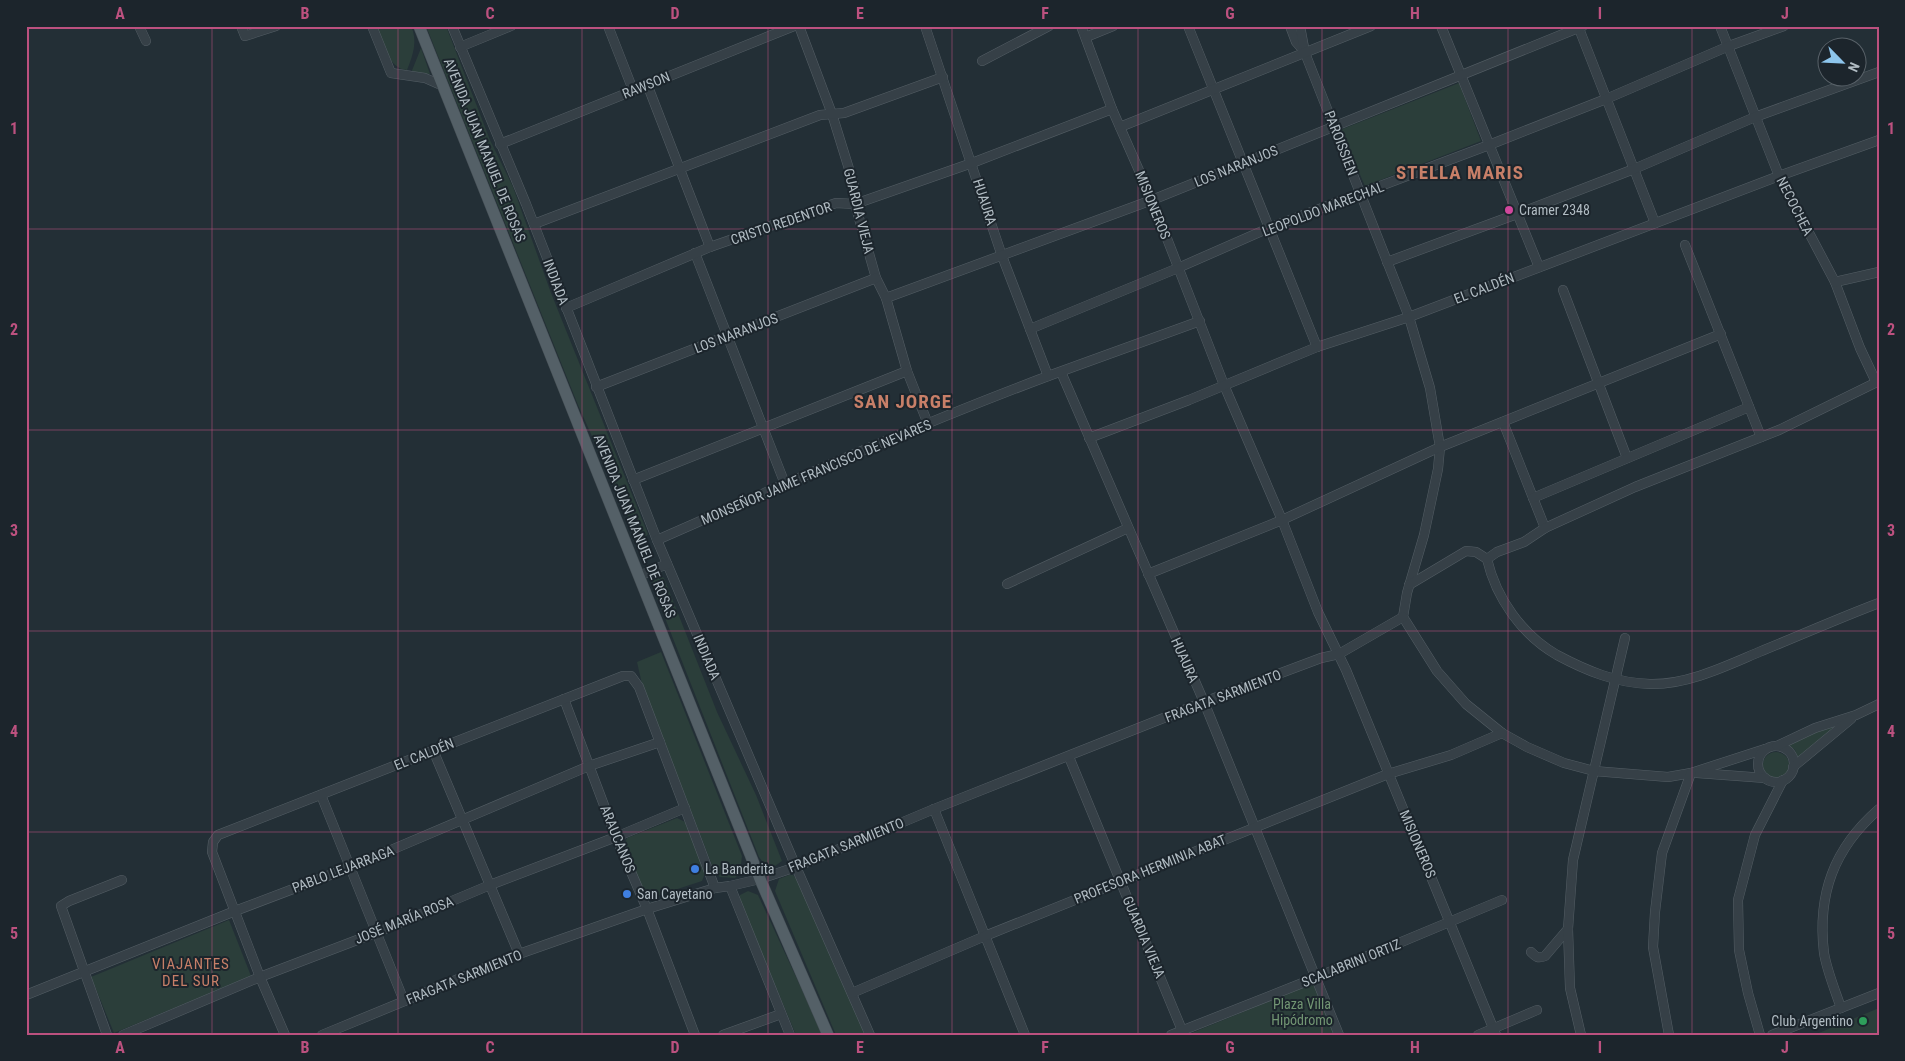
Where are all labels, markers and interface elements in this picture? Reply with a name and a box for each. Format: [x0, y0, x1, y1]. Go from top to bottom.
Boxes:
text: A [115, 4, 125, 23]
text: B [301, 4, 310, 23]
text: C [485, 4, 495, 23]
text: D [670, 4, 680, 23]
text: E [856, 4, 864, 23]
text: F [1041, 4, 1049, 23]
text: G [1225, 4, 1235, 23]
text: H [1410, 4, 1420, 23]
text: I [1598, 4, 1602, 23]
text: J [1781, 4, 1789, 23]
north arrow [1818, 38, 1868, 88]
street label: AVENIDA JUAN MANUEL DE ROSAS [441, 56, 529, 244]
text: N [1845, 60, 1863, 74]
street label: RAWSON [620, 68, 672, 102]
street label: PAROISSIEN [1321, 108, 1361, 178]
text: 1 [10, 119, 18, 138]
text: 1 [1887, 119, 1895, 138]
street label: LOS NARANJOS [1192, 142, 1280, 190]
district label: STELLA MARIS [1396, 161, 1524, 184]
street label: GUARDIA VIEJA [841, 167, 877, 255]
street label: MISIONEROS [1132, 169, 1174, 241]
street label: NECOCHEA [1773, 174, 1817, 238]
street label: HUAURA [970, 177, 1000, 227]
street label: LEOPOLDO MARECHAL [1260, 178, 1386, 240]
street label: CRISTO REDENTOR [728, 198, 834, 248]
place label: Cramer 2348 [1519, 202, 1590, 218]
marker: Cramer 2348 [1503, 204, 1515, 216]
street label: INDIADA [540, 257, 572, 307]
street label: EL CALDÉN [1451, 268, 1516, 307]
street label: LOS NARANJOS [692, 310, 780, 356]
text: 2 [10, 320, 18, 339]
text: 2 [1887, 320, 1895, 339]
district label: SAN JORGE [854, 390, 952, 413]
street label: MONSEÑOR JAIME FRANCISCO DE NEVARES [698, 415, 934, 528]
street label: AVENIDA JUAN MANUEL DE ROSAS [591, 432, 679, 620]
text: 3 [10, 521, 18, 540]
text: 3 [1887, 521, 1895, 540]
street label: INDIADA [690, 632, 724, 682]
street label: HUAURA [1168, 635, 1202, 685]
street label: FRAGATA SARMIENTO [1163, 666, 1283, 726]
text: 4 [10, 722, 18, 741]
text: 4 [1887, 722, 1895, 741]
street label: EL CALDÉN [391, 734, 456, 773]
street label: ARAUCANOS [597, 803, 639, 875]
street label: MISIONEROS [1397, 808, 1439, 880]
street label: FRAGATA SARMIENTO [786, 814, 906, 876]
street label: PROFESORA HERMINIA ABAT [1072, 831, 1228, 907]
street label: PABLO LEJARRAGA [290, 842, 396, 896]
place label: La Banderita [705, 861, 775, 877]
marker: La Banderita [689, 863, 701, 875]
place label: San Cayetano [637, 886, 712, 902]
marker: San Cayetano [621, 888, 633, 900]
street label: JOSÉ MARÍA ROSA [352, 892, 456, 947]
street label: GUARDIA VIEJA [1120, 894, 1168, 980]
text: 5 [10, 924, 18, 943]
text: 5 [1887, 924, 1895, 943]
street label: SCALABRINI ORTIZ [1299, 936, 1403, 990]
street label: FRAGATA SARMIENTO [404, 946, 524, 1008]
district label: VIAJANTES DEL SUR [152, 955, 230, 990]
park label: Plaza Villa Hipódromo [1271, 996, 1333, 1028]
place label: Club Argentino [1771, 1013, 1853, 1029]
marker: Club Argentino [1857, 1015, 1869, 1027]
text: A [115, 1038, 125, 1057]
text: B [301, 1038, 310, 1057]
text: C [485, 1038, 495, 1057]
text: D [670, 1038, 680, 1057]
text: E [856, 1038, 864, 1057]
text: F [1041, 1038, 1049, 1057]
text: G [1225, 1038, 1235, 1057]
text: H [1410, 1038, 1420, 1057]
text: I [1598, 1038, 1602, 1057]
text: J [1781, 1038, 1789, 1057]

